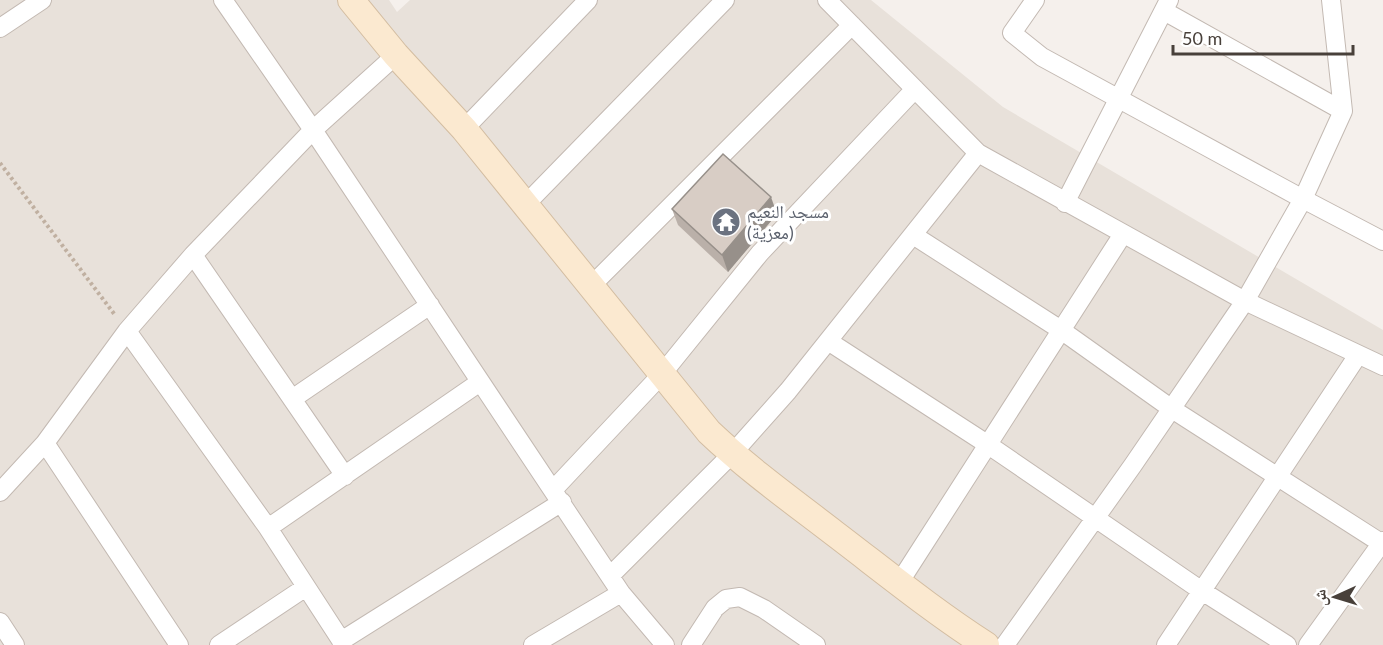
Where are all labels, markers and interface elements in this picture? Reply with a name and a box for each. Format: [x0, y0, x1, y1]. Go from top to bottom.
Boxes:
scale bar [1173, 18, 1353, 56]
text: 50 m [1182, 27, 1222, 49]
place label: مسجد النعيم (معزية) [747, 200, 829, 243]
temple icon: مسجد النعيم (معزية) [710, 206, 742, 238]
north arrow [1305, 567, 1365, 627]
text: ش [1309, 589, 1331, 607]

